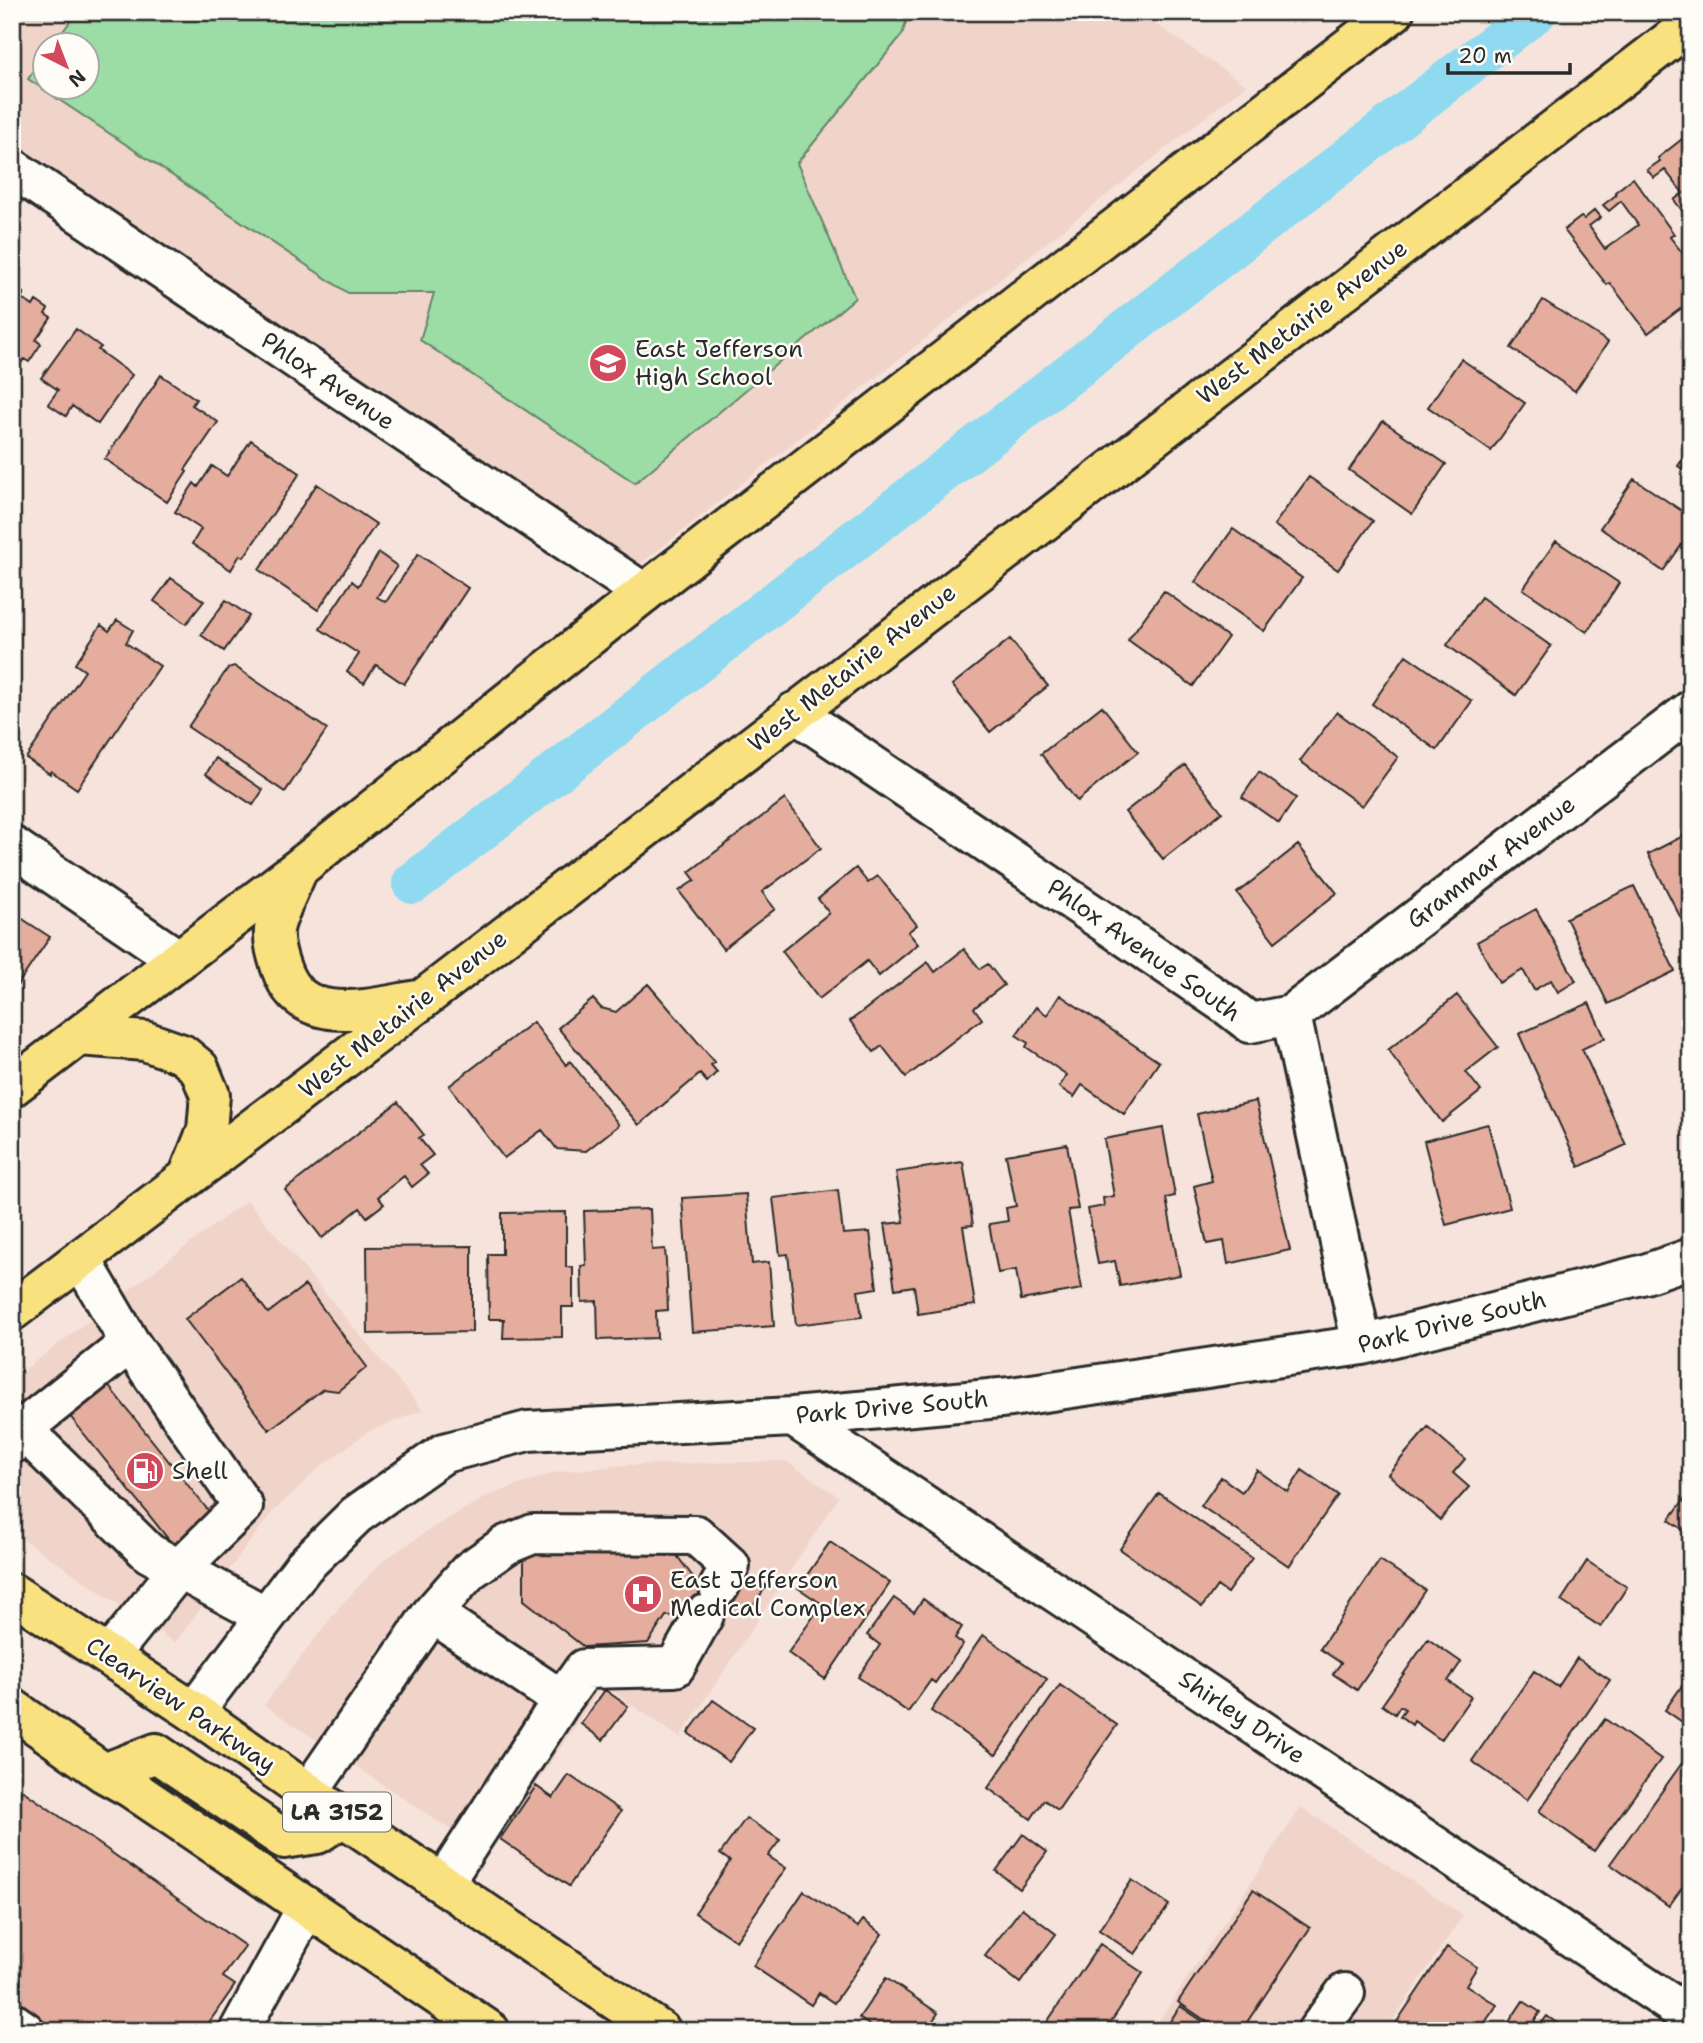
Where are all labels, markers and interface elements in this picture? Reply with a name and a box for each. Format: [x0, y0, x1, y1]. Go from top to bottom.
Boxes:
north arrow [32, 32, 102, 102]
scale bar [1448, 32, 1570, 76]
text: 20 m [1458, 42, 1512, 70]
text: N [63, 64, 91, 93]
street label: West Metairie Avenue [1190, 232, 1414, 412]
street label: Phlox Avenue [255, 324, 401, 438]
place label: East Jefferson High School [635, 333, 803, 393]
school or university icon: East Jefferson High School [587, 342, 629, 384]
street label: West Metairie Avenue [741, 577, 963, 759]
street label: Grammar Avenue [1400, 788, 1582, 936]
street label: Phlox Avenue South [1041, 871, 1247, 1029]
street label: West Metairie Avenue [292, 923, 514, 1105]
street label: Park Drive South [1354, 1283, 1550, 1361]
street label: Park Drive South [794, 1383, 990, 1431]
fuel station icon: Shell [124, 1450, 166, 1492]
place label: Shell [172, 1455, 229, 1487]
place label: East Jefferson Medical Complex [670, 1564, 866, 1624]
hospital icon: East Jefferson Medical Complex [622, 1573, 664, 1615]
street label: Clearview Parkway [80, 1630, 282, 1780]
street label: Shirley Drive [1172, 1663, 1312, 1771]
road number: LA 3152 [283, 1792, 391, 1831]

